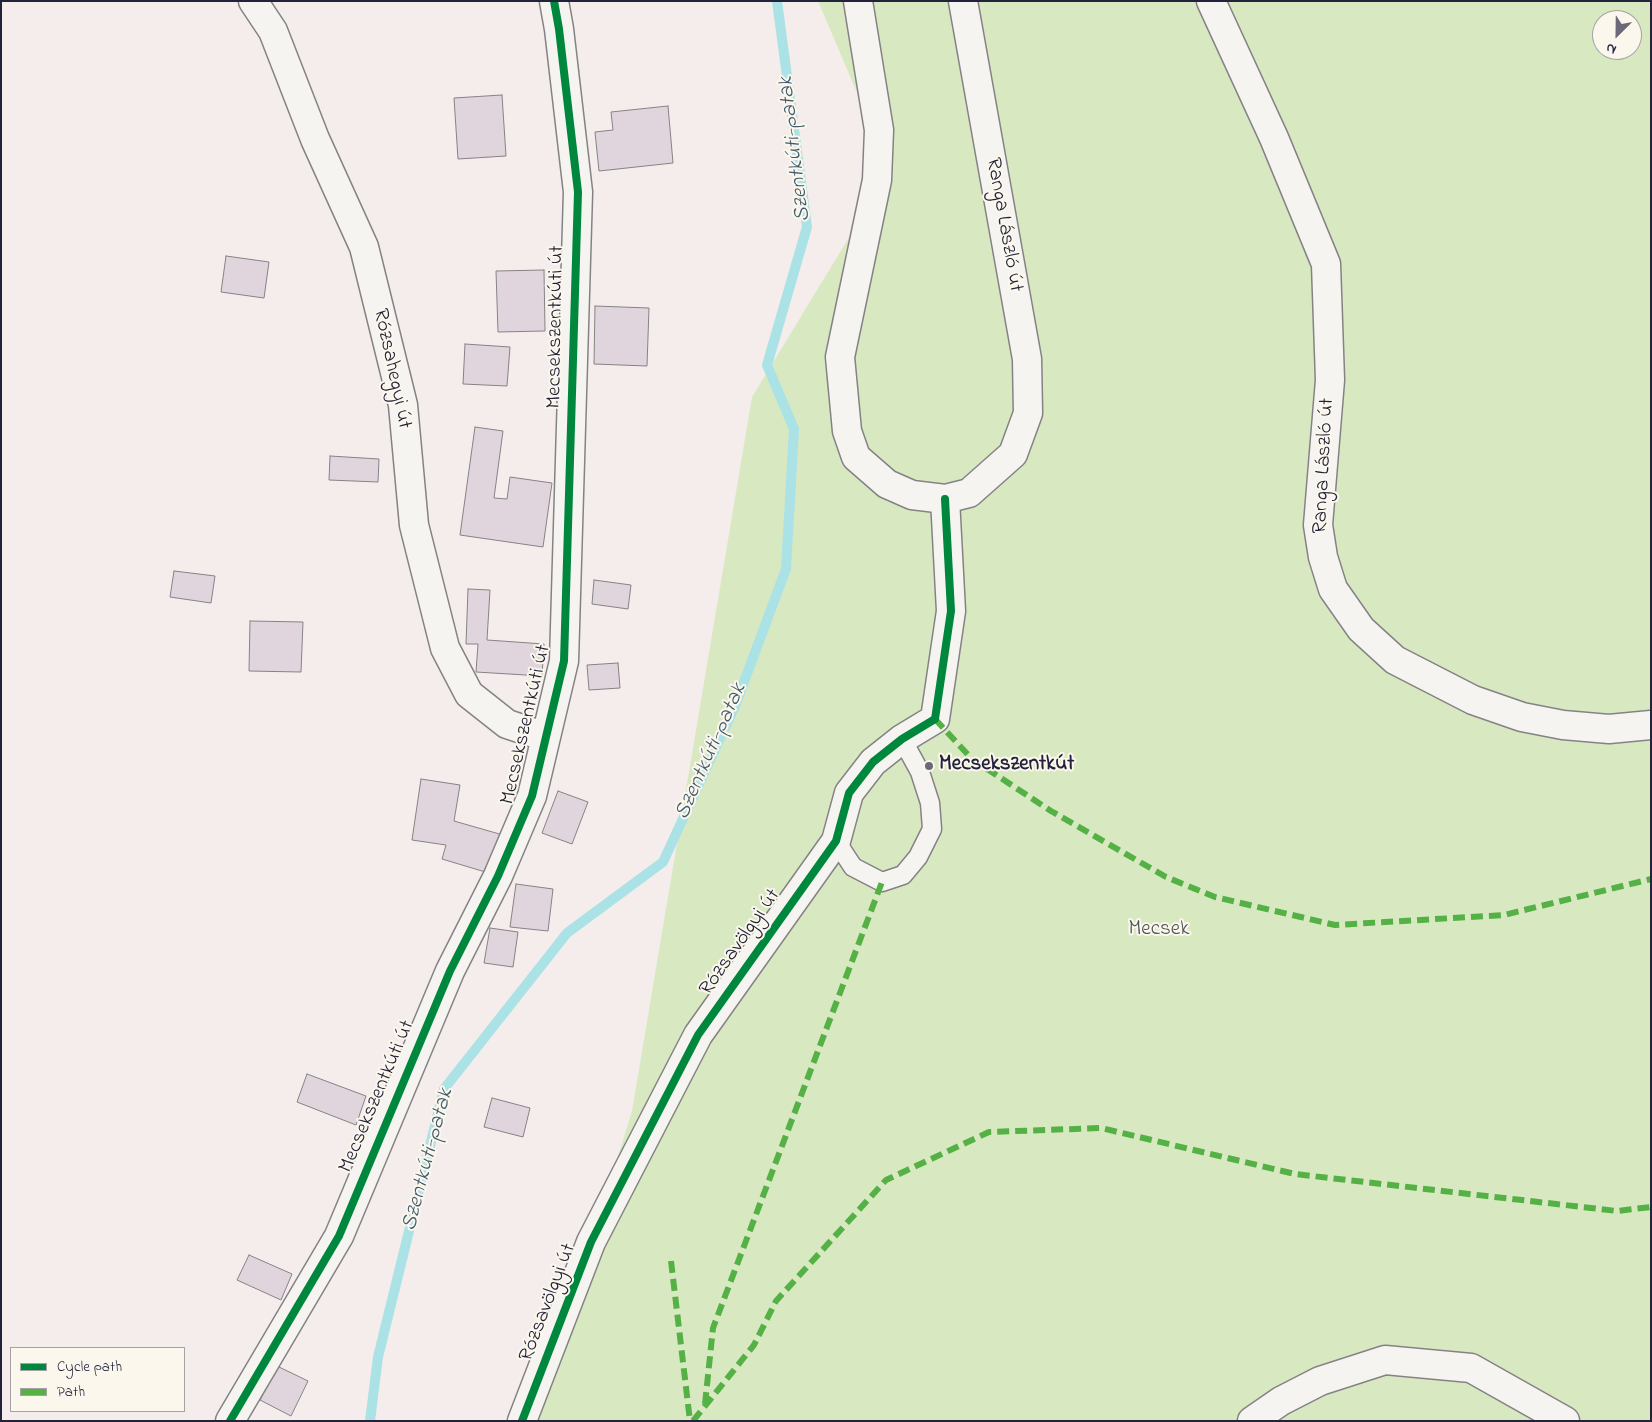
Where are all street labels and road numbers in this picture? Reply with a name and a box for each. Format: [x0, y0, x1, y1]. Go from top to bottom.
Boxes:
street label: Ranga László út [979, 156, 1027, 294]
street label: Mecsekszentkúti út [543, 245, 571, 409]
street label: Rózsahegyi út [366, 307, 416, 431]
street label: Ranga László út [1309, 397, 1341, 535]
street label: Mecsekszentkúti út [496, 643, 558, 807]
street label: Rózsavölgyi út [695, 885, 787, 1001]
street label: Mecsekszentkúti út [334, 1017, 422, 1177]
street label: Rózsavölgyi út [515, 1240, 583, 1366]

